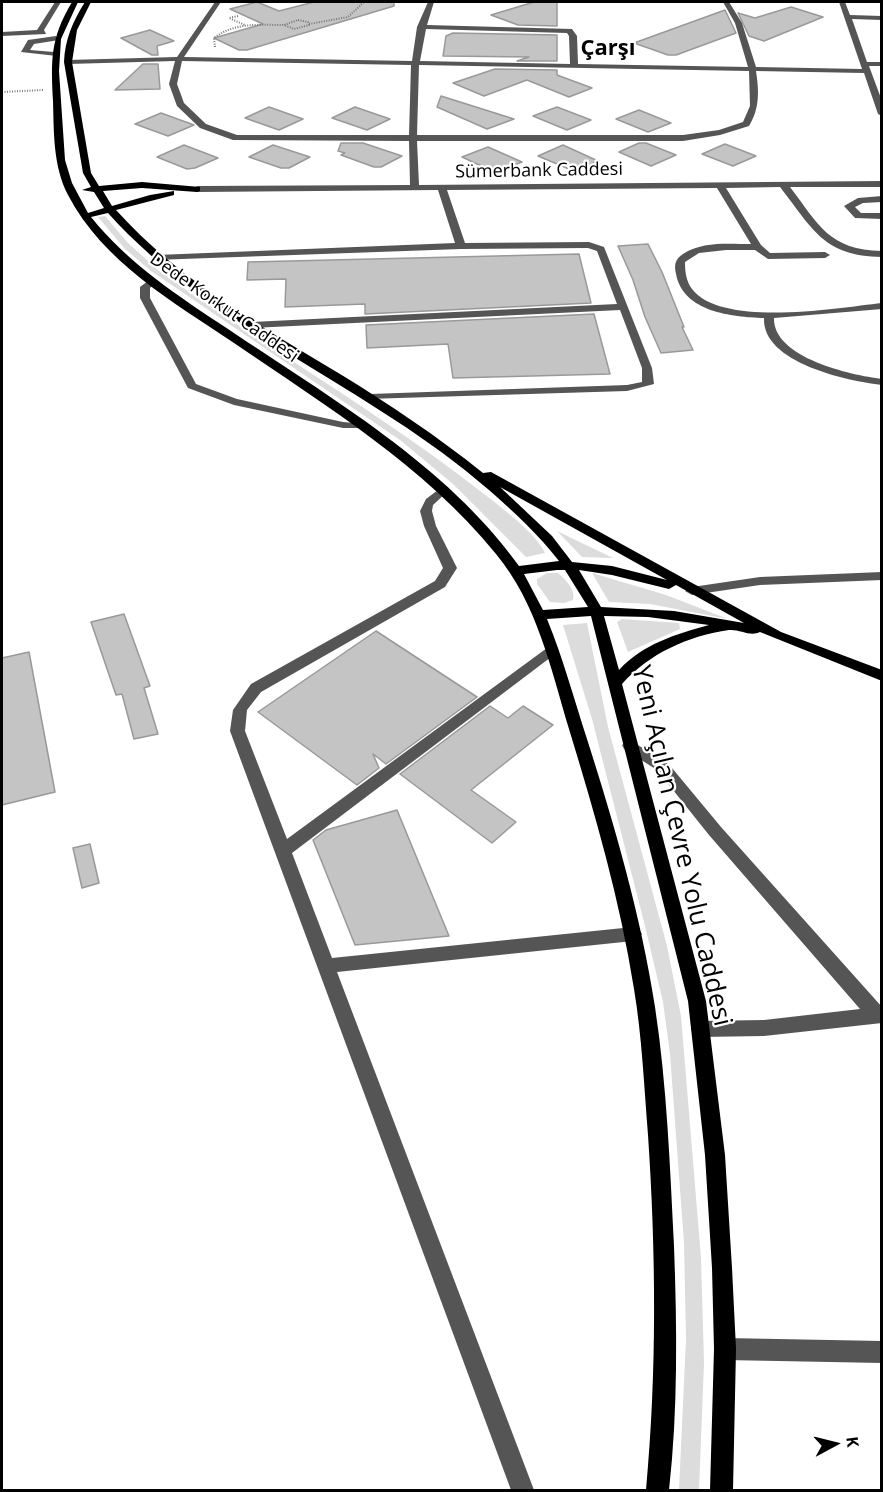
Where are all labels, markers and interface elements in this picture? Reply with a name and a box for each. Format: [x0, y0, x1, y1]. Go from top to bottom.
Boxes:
district label: Çarşı [581, 36, 635, 62]
street label: Sümerbank Caddesi [455, 159, 623, 183]
street label: Dede Korkut Caddesi [146, 249, 302, 367]
street label: Yeni Açılan Çevre Yolu Caddesi [624, 663, 738, 1029]
north arrow [805, 1414, 865, 1474]
text: K [841, 1435, 864, 1448]

